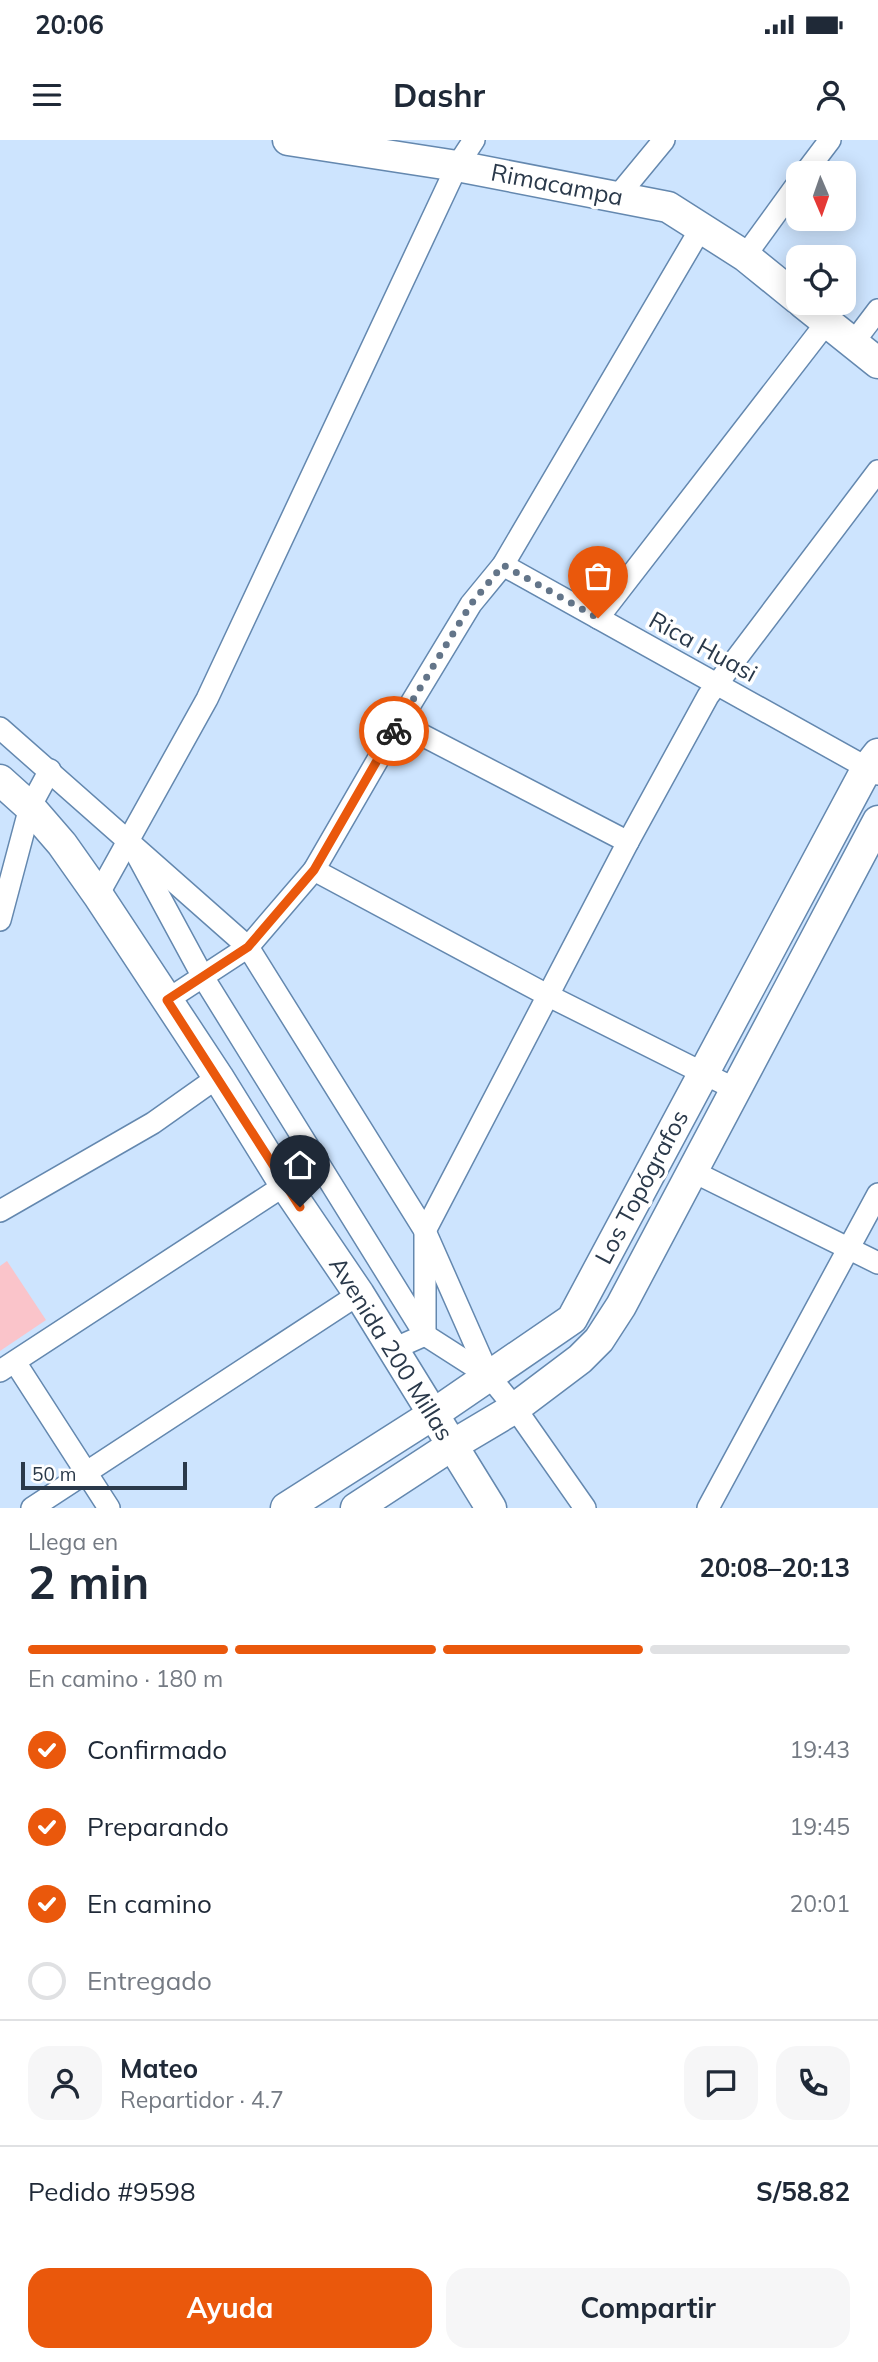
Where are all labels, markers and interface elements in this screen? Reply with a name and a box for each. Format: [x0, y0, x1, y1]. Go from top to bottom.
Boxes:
text: 20:06 [35, 8, 104, 41]
text: Dashr [393, 75, 485, 115]
icon: menu [28, 76, 66, 114]
icon: person [812, 76, 850, 114]
street label: Rimacampa [489, 157, 626, 212]
north arrow [786, 161, 856, 231]
map controls [786, 161, 856, 315]
button: locate [786, 245, 856, 315]
pin [568, 546, 628, 618]
icon: bag [579, 557, 617, 595]
street label: Rica Huasi [644, 604, 763, 688]
courier [359, 696, 429, 766]
icon: bike [375, 712, 413, 750]
street label: Los Topógrafos [588, 1104, 694, 1269]
pin [270, 1135, 330, 1207]
icon: home [281, 1146, 319, 1184]
street label: Avenida 200 Millas [323, 1251, 460, 1446]
scale bar [21, 1459, 187, 1491]
text: 50 m [32, 1462, 76, 1486]
text: Llega en [28, 1527, 118, 1556]
text: 20:08–20:13 [699, 1551, 850, 1584]
text: 2 min [28, 1553, 149, 1611]
text: En camino · 180 m [28, 1664, 223, 1693]
icon: check [28, 1731, 66, 1769]
text: Confirmado [87, 1733, 227, 1766]
text: 19:43 [790, 1735, 850, 1764]
icon: check [28, 1808, 66, 1846]
text: Preparando [87, 1810, 229, 1843]
text: 19:45 [790, 1812, 850, 1841]
icon: check [28, 1885, 66, 1923]
text: En camino [87, 1887, 212, 1920]
text: 20:01 [790, 1889, 850, 1918]
text: Entregado [87, 1964, 212, 1997]
button: person [28, 2046, 102, 2120]
button: chat [684, 2046, 758, 2120]
button: phone [776, 2046, 850, 2120]
text: Mateo [120, 2052, 198, 2085]
text: Repartidor · 4.7 [120, 2085, 284, 2114]
text: Pedido #9598 [28, 2175, 196, 2208]
text: S/58.82 [756, 2175, 850, 2208]
button: Ayuda [28, 2268, 432, 2348]
button: Compartir [446, 2268, 850, 2348]

